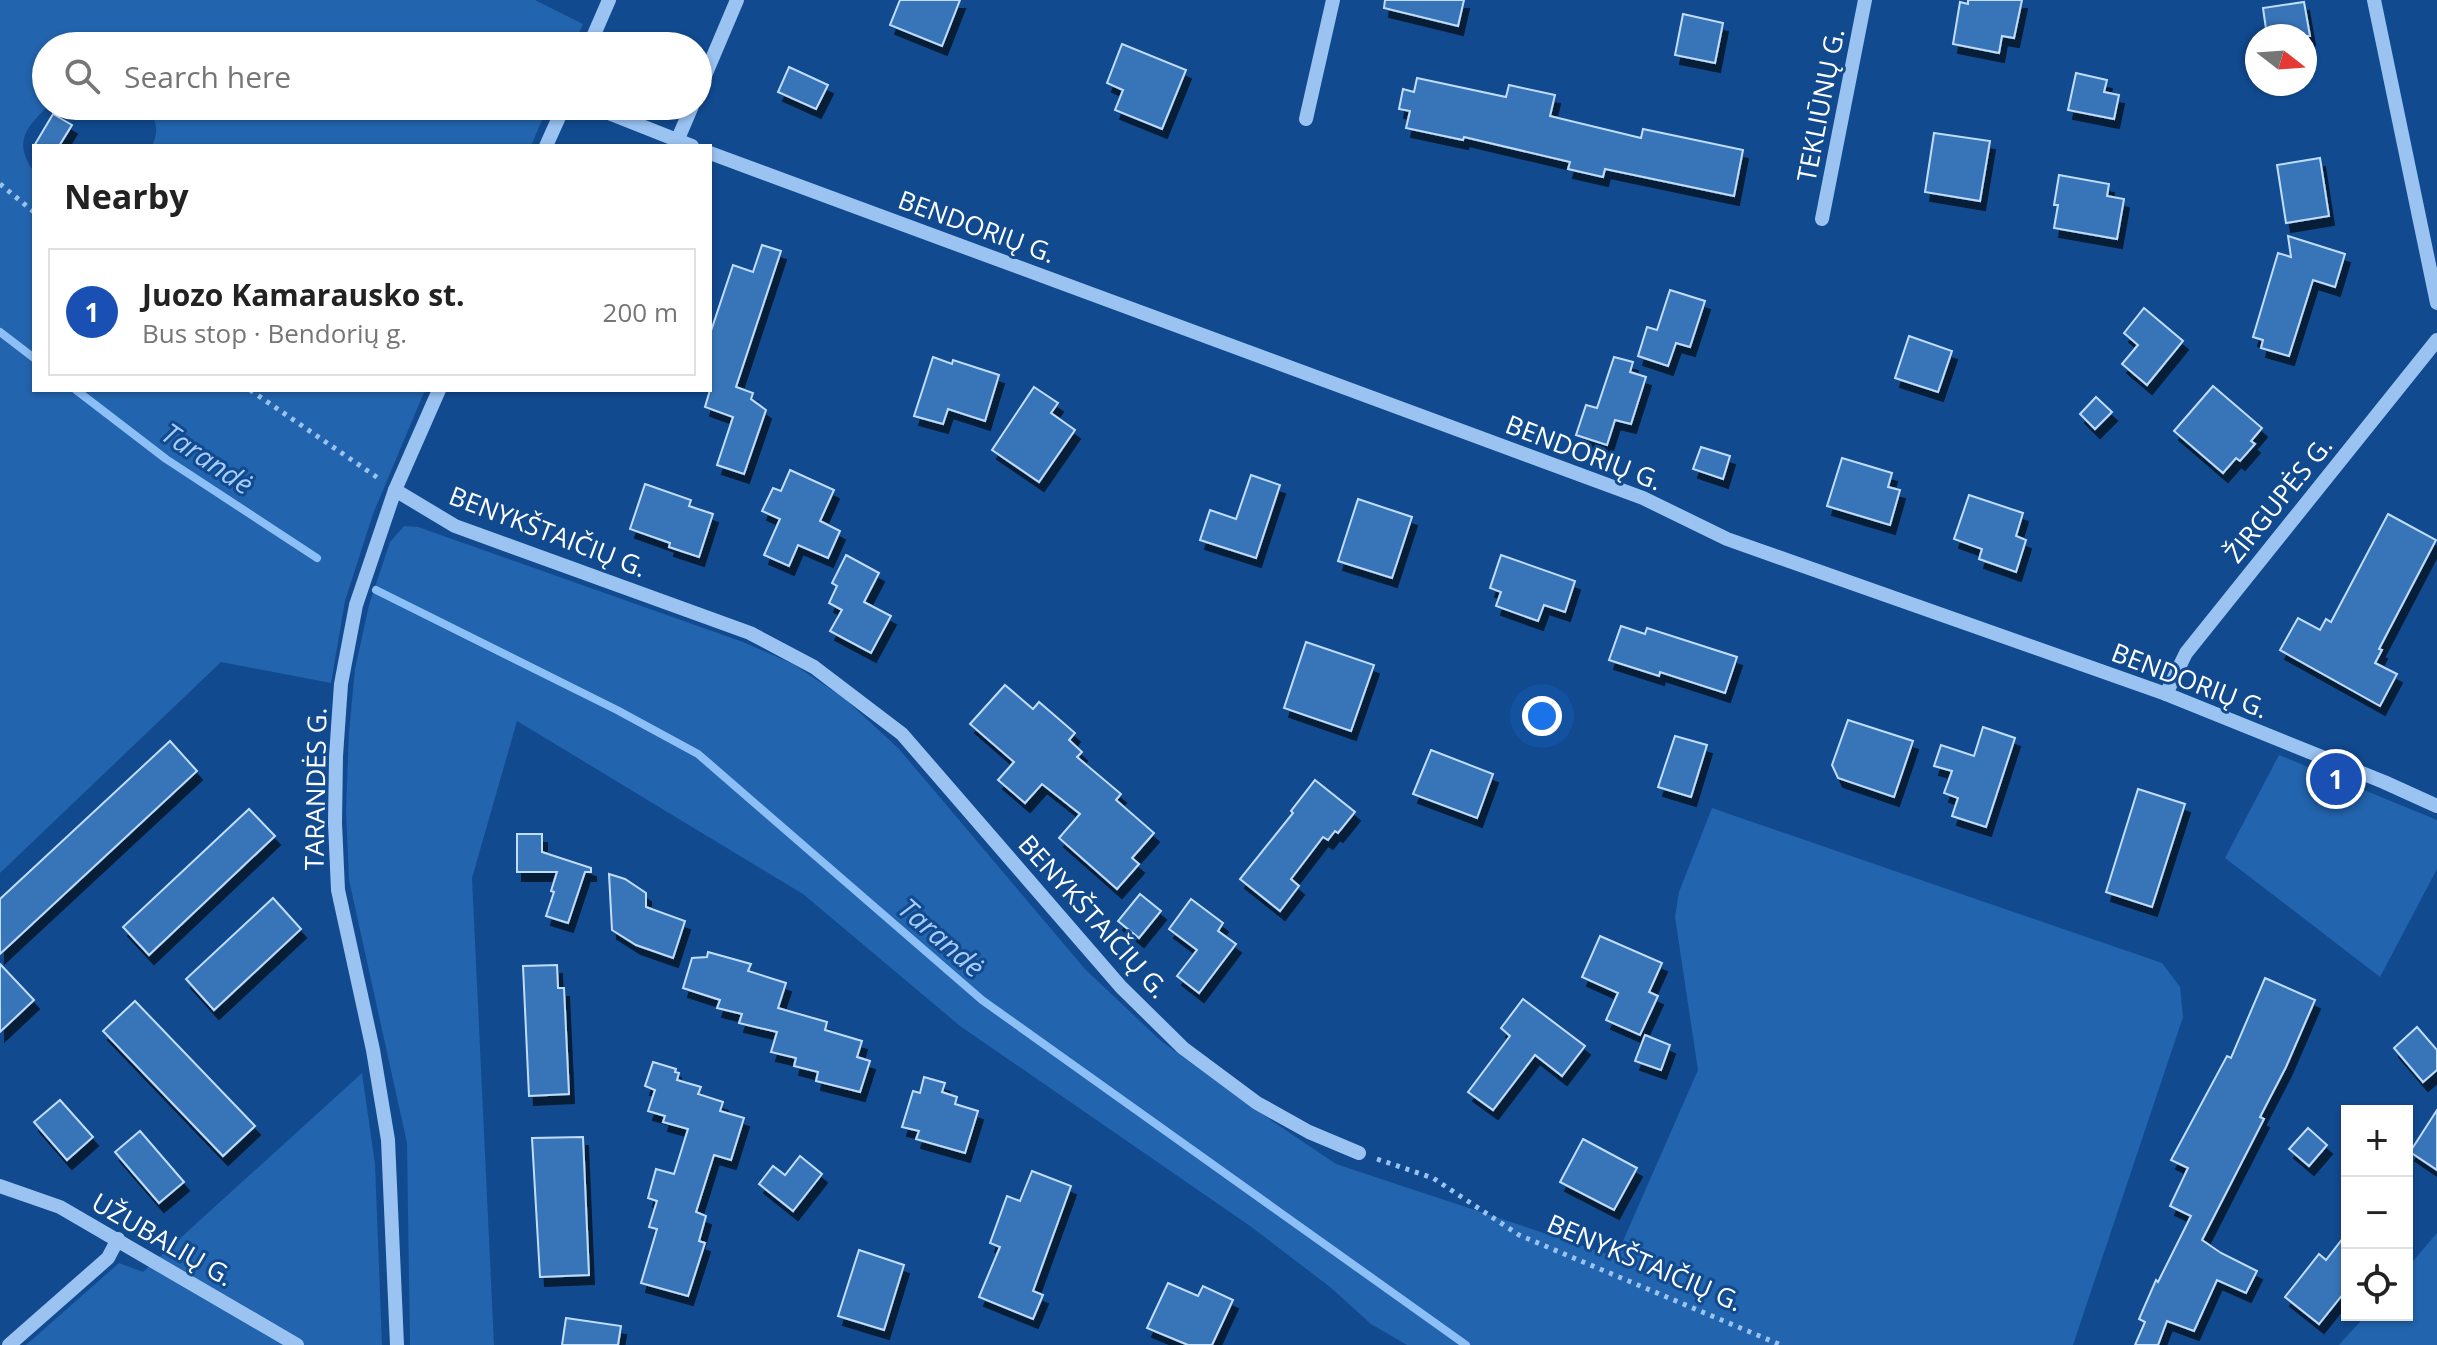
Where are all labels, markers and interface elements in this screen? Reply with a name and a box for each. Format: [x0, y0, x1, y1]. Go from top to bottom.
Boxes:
north arrow [2245, 24, 2317, 96]
street label: TEKLIŪNŲ G. [1787, 25, 1853, 185]
search box [32, 32, 712, 120]
icon: search [60, 54, 104, 98]
text: Search here [124, 56, 291, 97]
text: Nearby [64, 173, 189, 219]
street label: BENDORIŲ G. [893, 181, 1061, 271]
text: Juozo Kamarausko st. [142, 274, 465, 315]
text: 1 [85, 294, 99, 330]
text: 200 m [603, 294, 678, 330]
text: Bus stop · Bendorių g. [142, 315, 407, 351]
street label: BENDORIŲ G. [1501, 406, 1667, 498]
water label: Tarandė [155, 413, 261, 503]
street label: ŽIRGUPĖS G. [2216, 428, 2340, 570]
street label: BENYKŠTAIČIŲ G. [444, 477, 652, 585]
street label: BENDORIŲ G. [2107, 634, 2273, 726]
your location [1522, 696, 1562, 736]
street label: TARANDĖS G. [296, 707, 334, 871]
pin: 1 [2310, 749, 2362, 809]
street label: BENYKŠTAIČIŲ G. [1011, 826, 1177, 1006]
water label: Tarandė [891, 889, 993, 985]
map controls [2341, 1105, 2413, 1321]
button: + [2341, 1105, 2413, 1177]
button: − [2341, 1177, 2413, 1249]
street label: UŽUBALIŲ G. [85, 1184, 241, 1294]
street label: BENYKŠTAIČIŲ G. [1542, 1205, 1748, 1319]
button: locate [2341, 1249, 2413, 1321]

